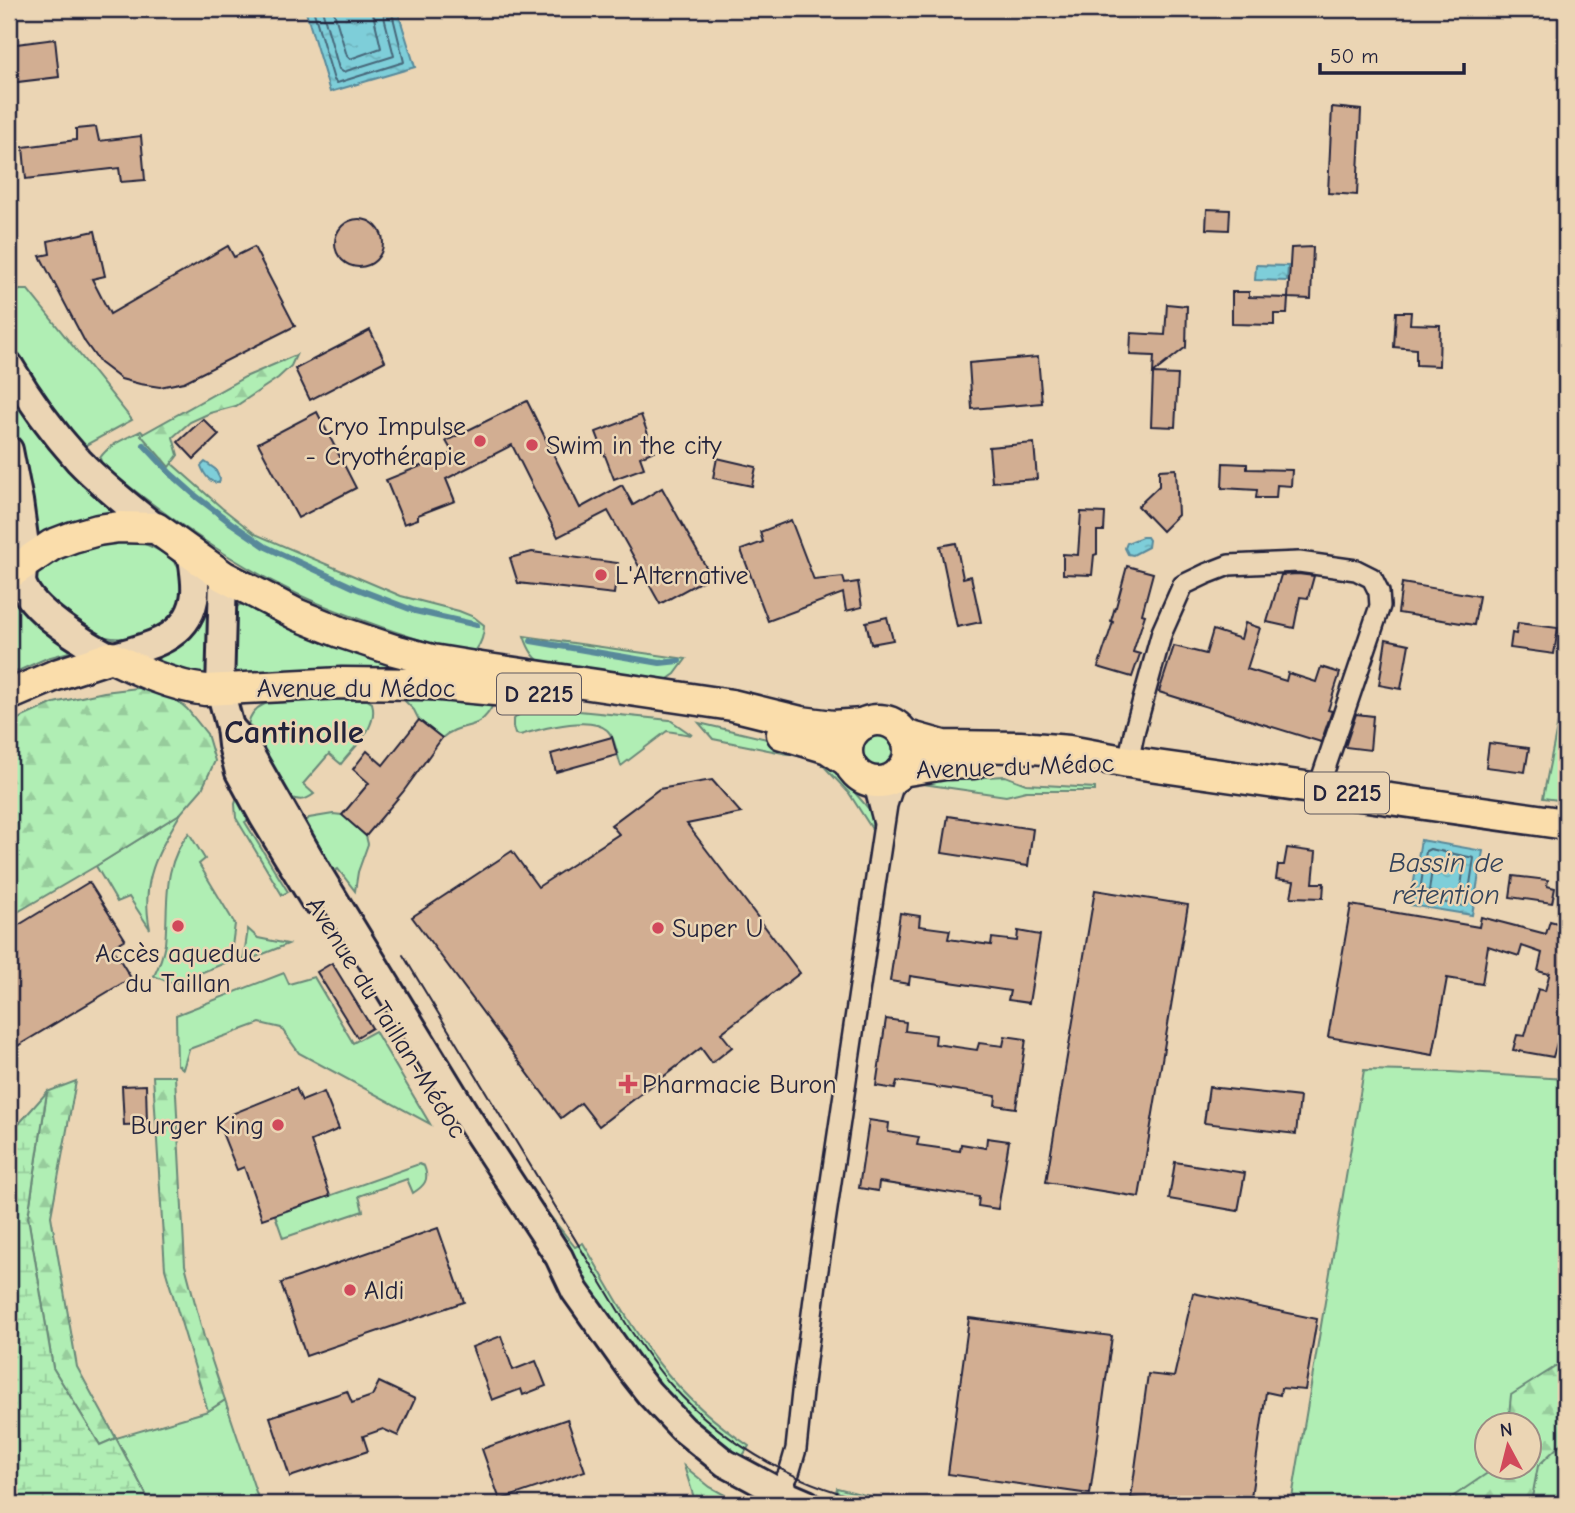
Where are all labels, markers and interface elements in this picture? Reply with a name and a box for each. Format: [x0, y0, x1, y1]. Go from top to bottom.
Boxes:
scale bar [1320, 32, 1463, 76]
text: 50 m [1330, 44, 1379, 68]
place label: Cryo Impulse - Cryothérapie [305, 412, 466, 472]
place label: Swim in the city [546, 431, 722, 461]
marker: Cryo Impulse - Cryothérapie [472, 433, 488, 449]
marker: Swim in the city [524, 437, 540, 453]
place label: L'Alternative [615, 561, 748, 591]
marker: L'Alternative [593, 567, 609, 583]
street label: Avenue du Médoc [257, 674, 455, 704]
road number: D 2215 [497, 674, 581, 714]
district label: Cantinolle [224, 713, 364, 751]
street label: Avenue du Médoc [915, 749, 1115, 785]
road number: D 2215 [1305, 772, 1389, 814]
water label: Bassin de rétention [1388, 847, 1504, 911]
street label: Avenue du Taillan-Médoc [300, 891, 473, 1144]
place label: Super U [672, 914, 763, 944]
marker: Accès aqueduc du Taillan [170, 918, 186, 934]
marker: Super U [650, 920, 666, 936]
place label: Accès aqueduc du Taillan [95, 939, 261, 999]
place label: Pharmacie Buron [642, 1070, 837, 1100]
marker: Pharmacie Buron [620, 1076, 636, 1092]
place label: Burger King [131, 1111, 264, 1141]
marker: Burger King [270, 1117, 286, 1133]
place label: Aldi [364, 1276, 404, 1306]
marker: Aldi [342, 1282, 358, 1298]
north arrow [1474, 1412, 1544, 1482]
text: N [1499, 1418, 1514, 1442]

